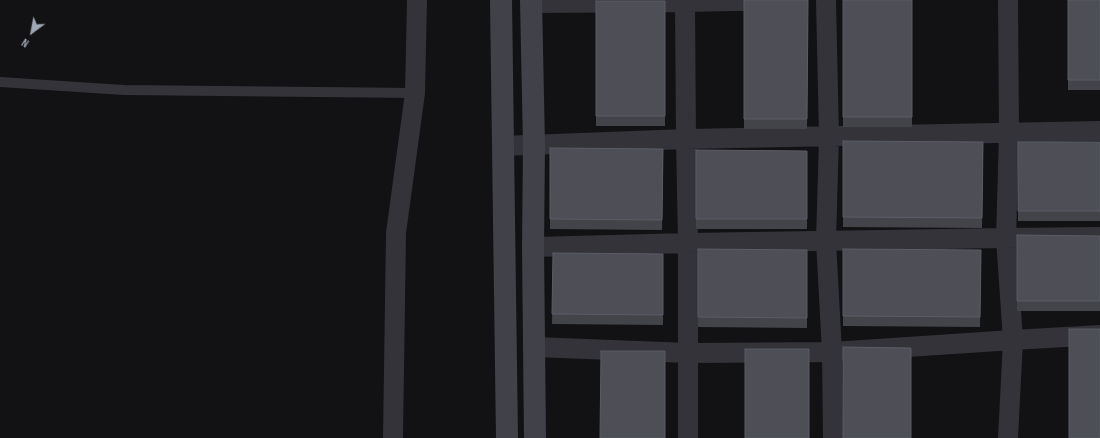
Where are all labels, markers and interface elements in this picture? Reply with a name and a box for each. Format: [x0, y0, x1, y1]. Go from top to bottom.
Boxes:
north arrow [12, 12, 52, 52]
text: N [19, 36, 31, 50]

